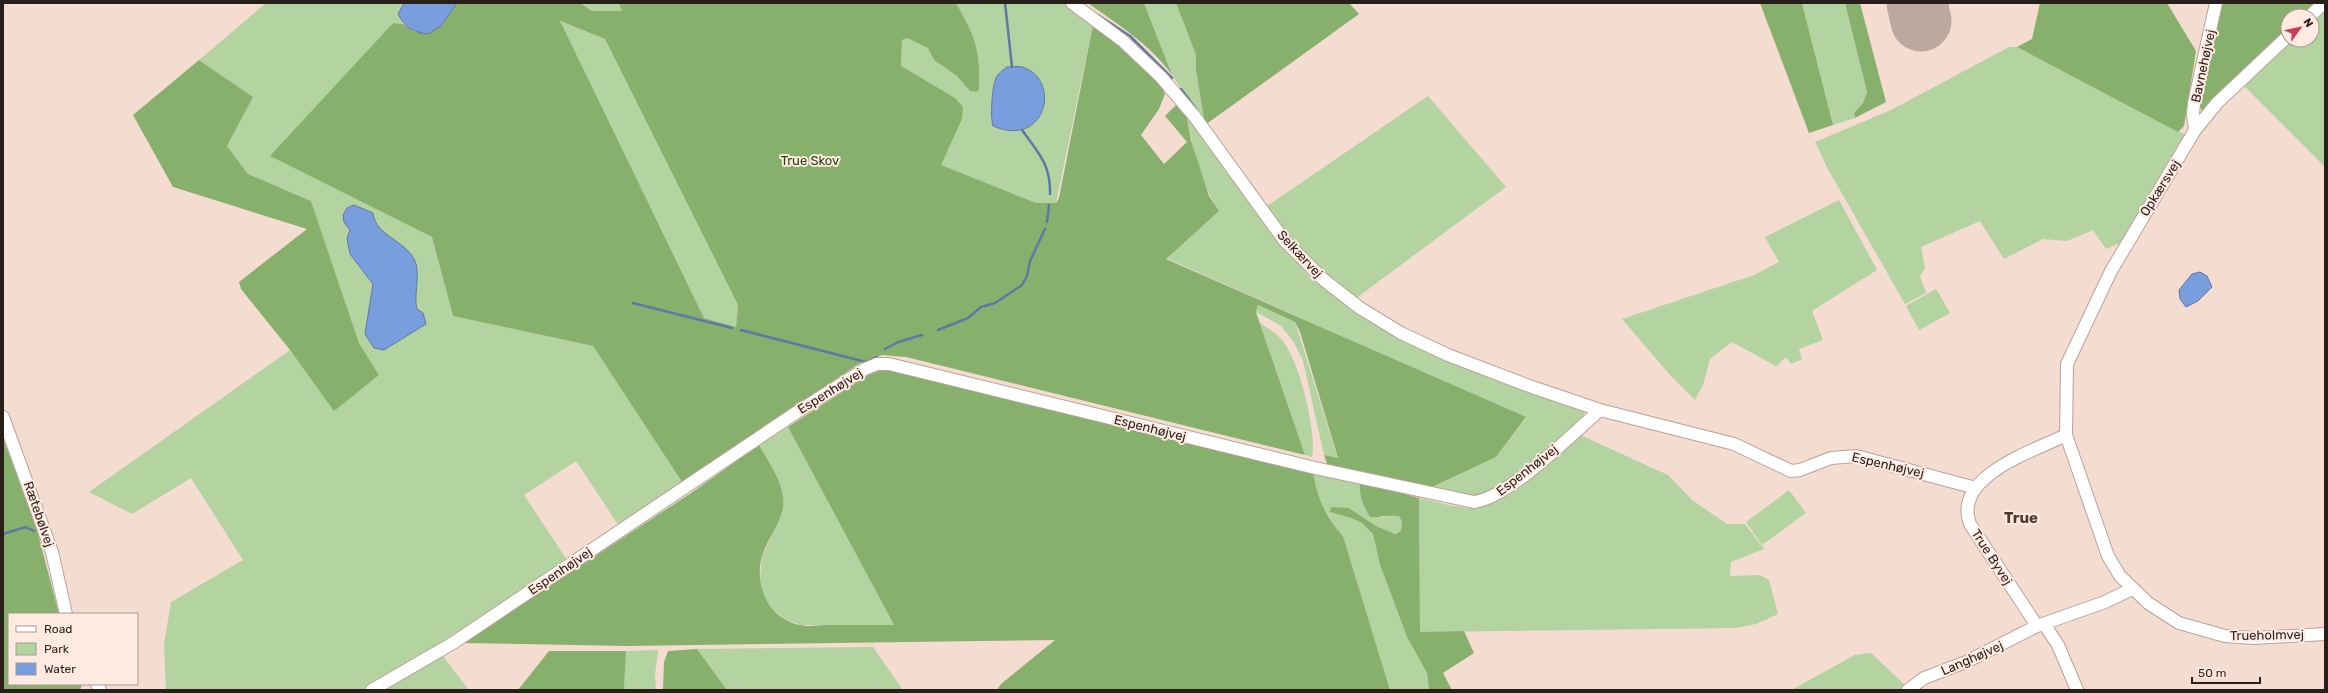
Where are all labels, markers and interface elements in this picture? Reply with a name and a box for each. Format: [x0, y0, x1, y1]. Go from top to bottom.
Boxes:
north arrow [2280, 8, 2320, 48]
text: N [2300, 16, 2316, 30]
street label: Bavnehøjvej [2188, 28, 2218, 104]
park label: True Skov [781, 153, 839, 168]
street label: Opkærsvej [2137, 157, 2183, 219]
street label: Selkærvej [1274, 227, 1326, 281]
street label: Espenhøjvej [795, 365, 865, 417]
street label: Espenhøjvej [1112, 412, 1188, 444]
street label: Espenhøjvej [1493, 441, 1561, 499]
street label: Espenhøjvej [1850, 449, 1926, 481]
street label: Rætebølvej [21, 479, 57, 549]
district label: True [2004, 509, 2038, 527]
street label: True Byvej [1969, 526, 2015, 588]
street label: Espenhøjvej [525, 544, 595, 598]
legend [8, 613, 138, 685]
text: Road [44, 622, 72, 636]
street label: Trueholmvej [2230, 627, 2304, 643]
street label: Langhøjvej [1939, 638, 2006, 679]
text: Park [44, 642, 70, 656]
scale bar [2192, 659, 2260, 685]
text: Water [44, 662, 76, 676]
text: 50 m [2198, 666, 2226, 680]

